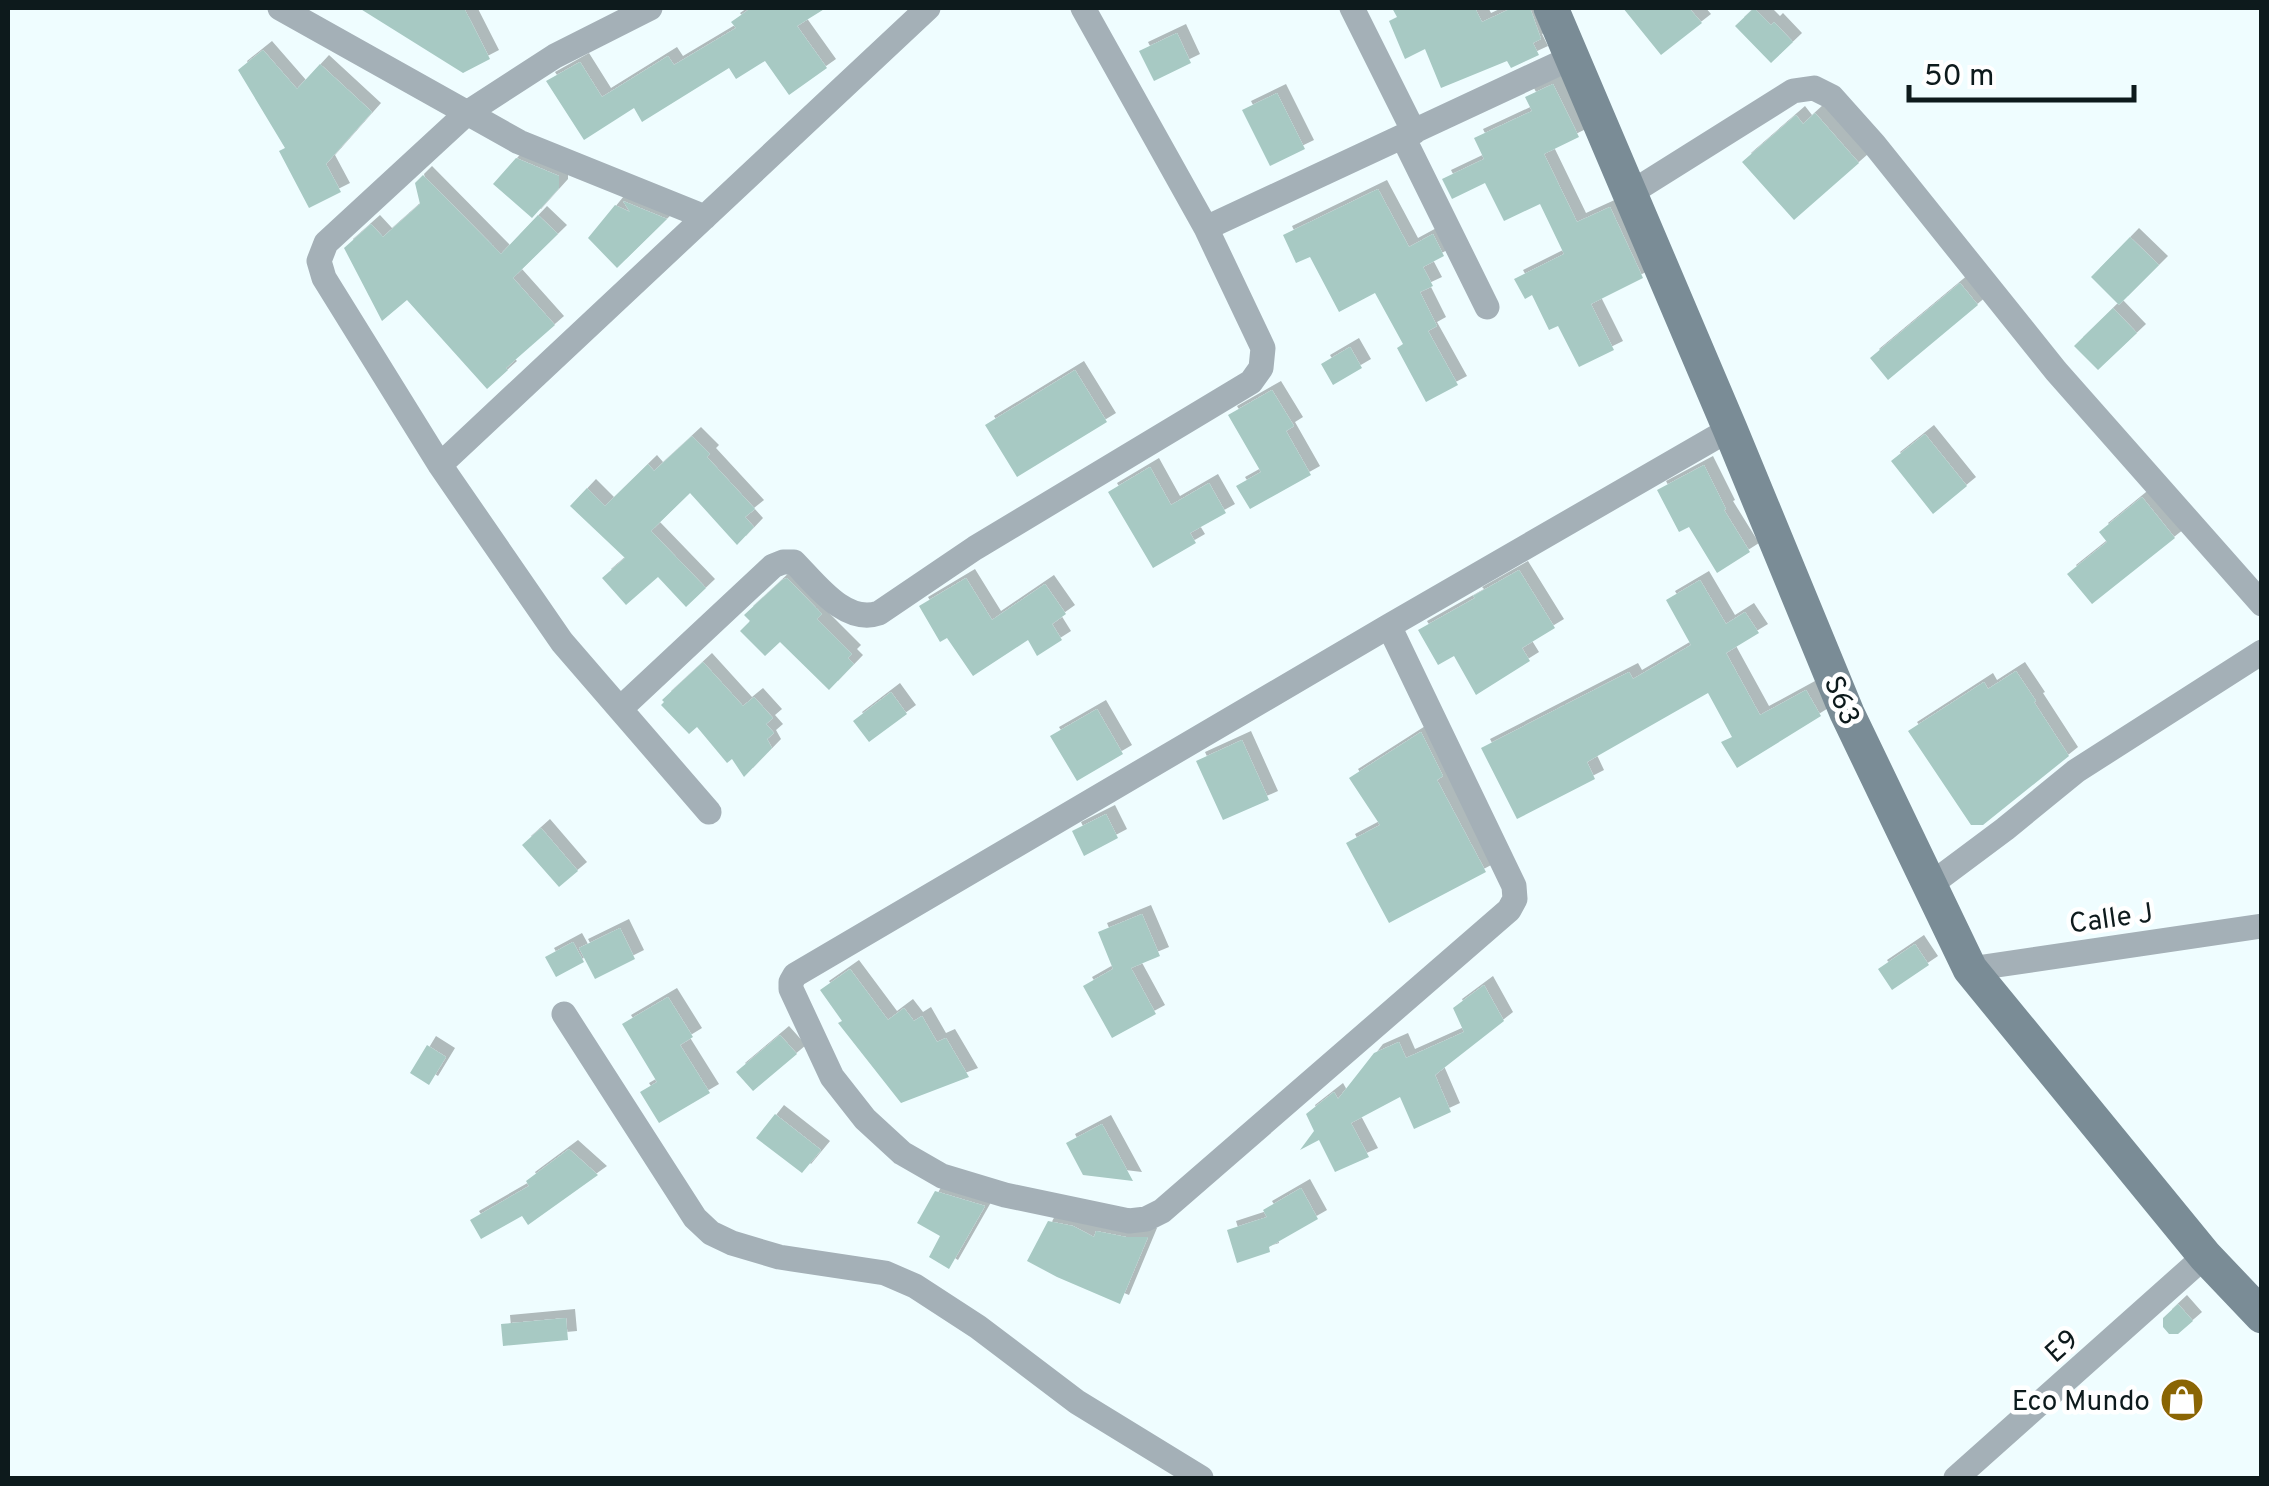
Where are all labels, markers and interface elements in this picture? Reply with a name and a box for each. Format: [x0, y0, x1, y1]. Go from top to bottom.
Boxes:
scale bar [1909, 40, 2134, 102]
text: 50 m [1924, 59, 1994, 96]
street label: S63 [1814, 671, 1867, 731]
street label: Calle J [2067, 896, 2156, 944]
street label: E9 [2039, 1323, 2087, 1372]
shop icon: Eco Mundo [2159, 1377, 2205, 1423]
place label: Eco Mundo [2012, 1385, 2150, 1421]

